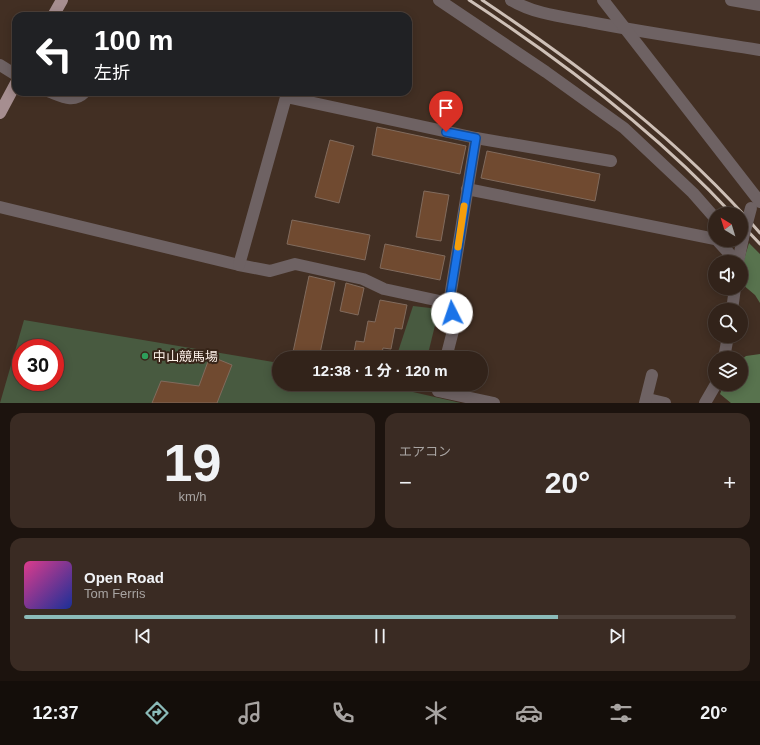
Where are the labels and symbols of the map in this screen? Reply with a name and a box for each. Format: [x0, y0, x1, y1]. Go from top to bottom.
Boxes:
pin [429, 91, 463, 132]
north arrow [708, 207, 748, 247]
position arrow [431, 292, 473, 334]
speed limit sign: 30 [12, 339, 64, 391]
place label: 中山競馬場 [153, 349, 218, 364]
marker: 中山競馬場 [140, 351, 150, 361]

